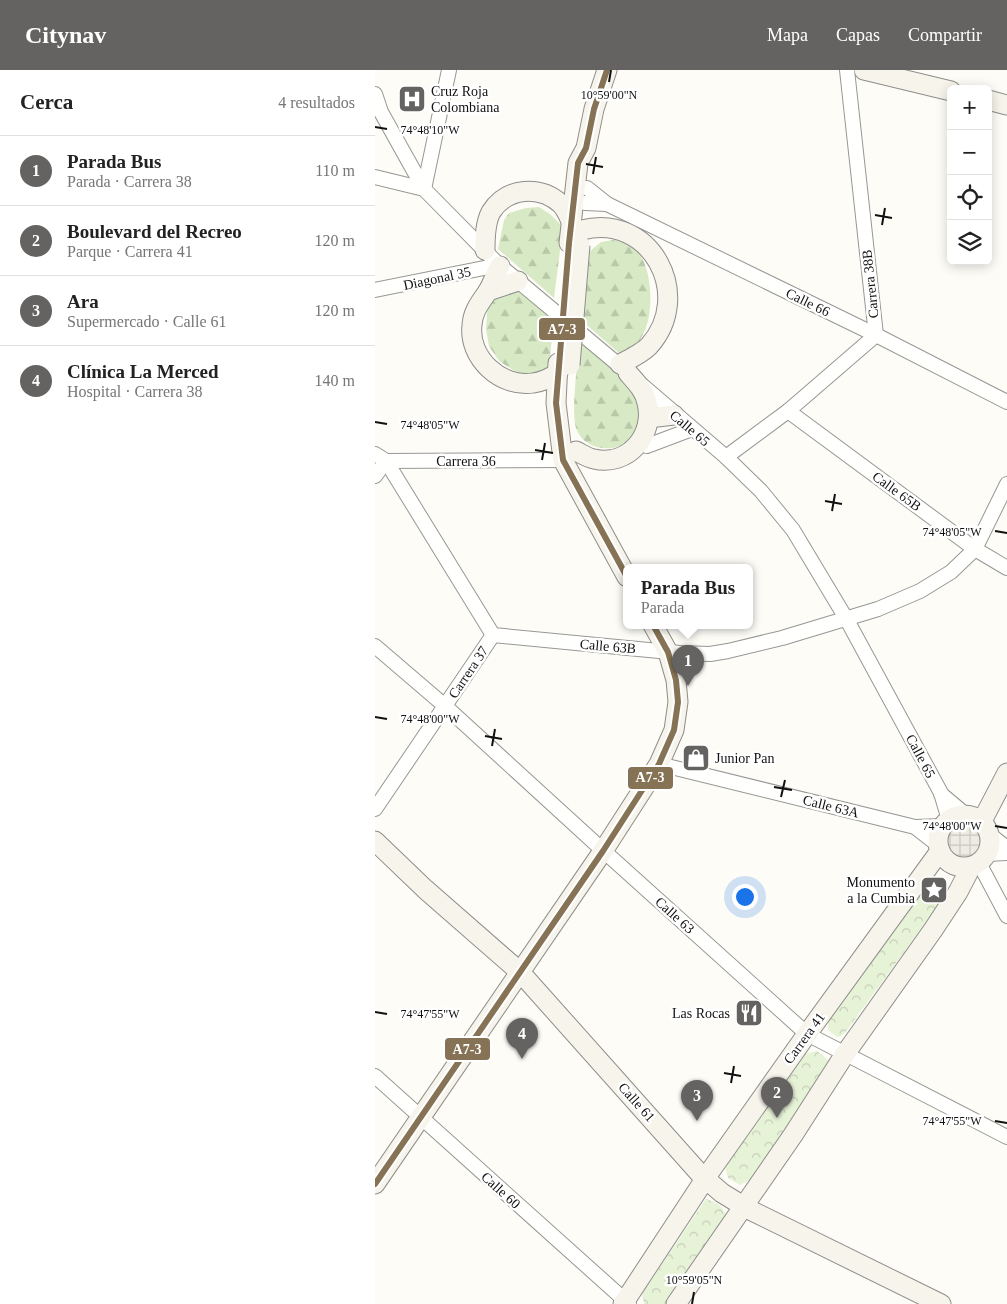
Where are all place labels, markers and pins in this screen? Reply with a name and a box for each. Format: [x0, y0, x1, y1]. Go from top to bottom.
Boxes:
hospital icon: Cruz Roja Colombiana [397, 84, 427, 114]
place label: Cruz Roja Colombiana [431, 84, 500, 115]
pin: 1 [672, 645, 704, 686]
shop icon: Junior Pan [681, 743, 711, 773]
place label: Junior Pan [715, 751, 775, 766]
place label: Monumento a la Cumbia [847, 875, 916, 906]
place icon: Monumento a la Cumbia [919, 875, 949, 905]
restaurant icon: Las Rocas [734, 998, 764, 1028]
place label: Las Rocas [672, 1006, 730, 1021]
pin: 4 [506, 1018, 538, 1059]
pin: 2 [761, 1077, 793, 1118]
pin: 3 [681, 1080, 713, 1121]

